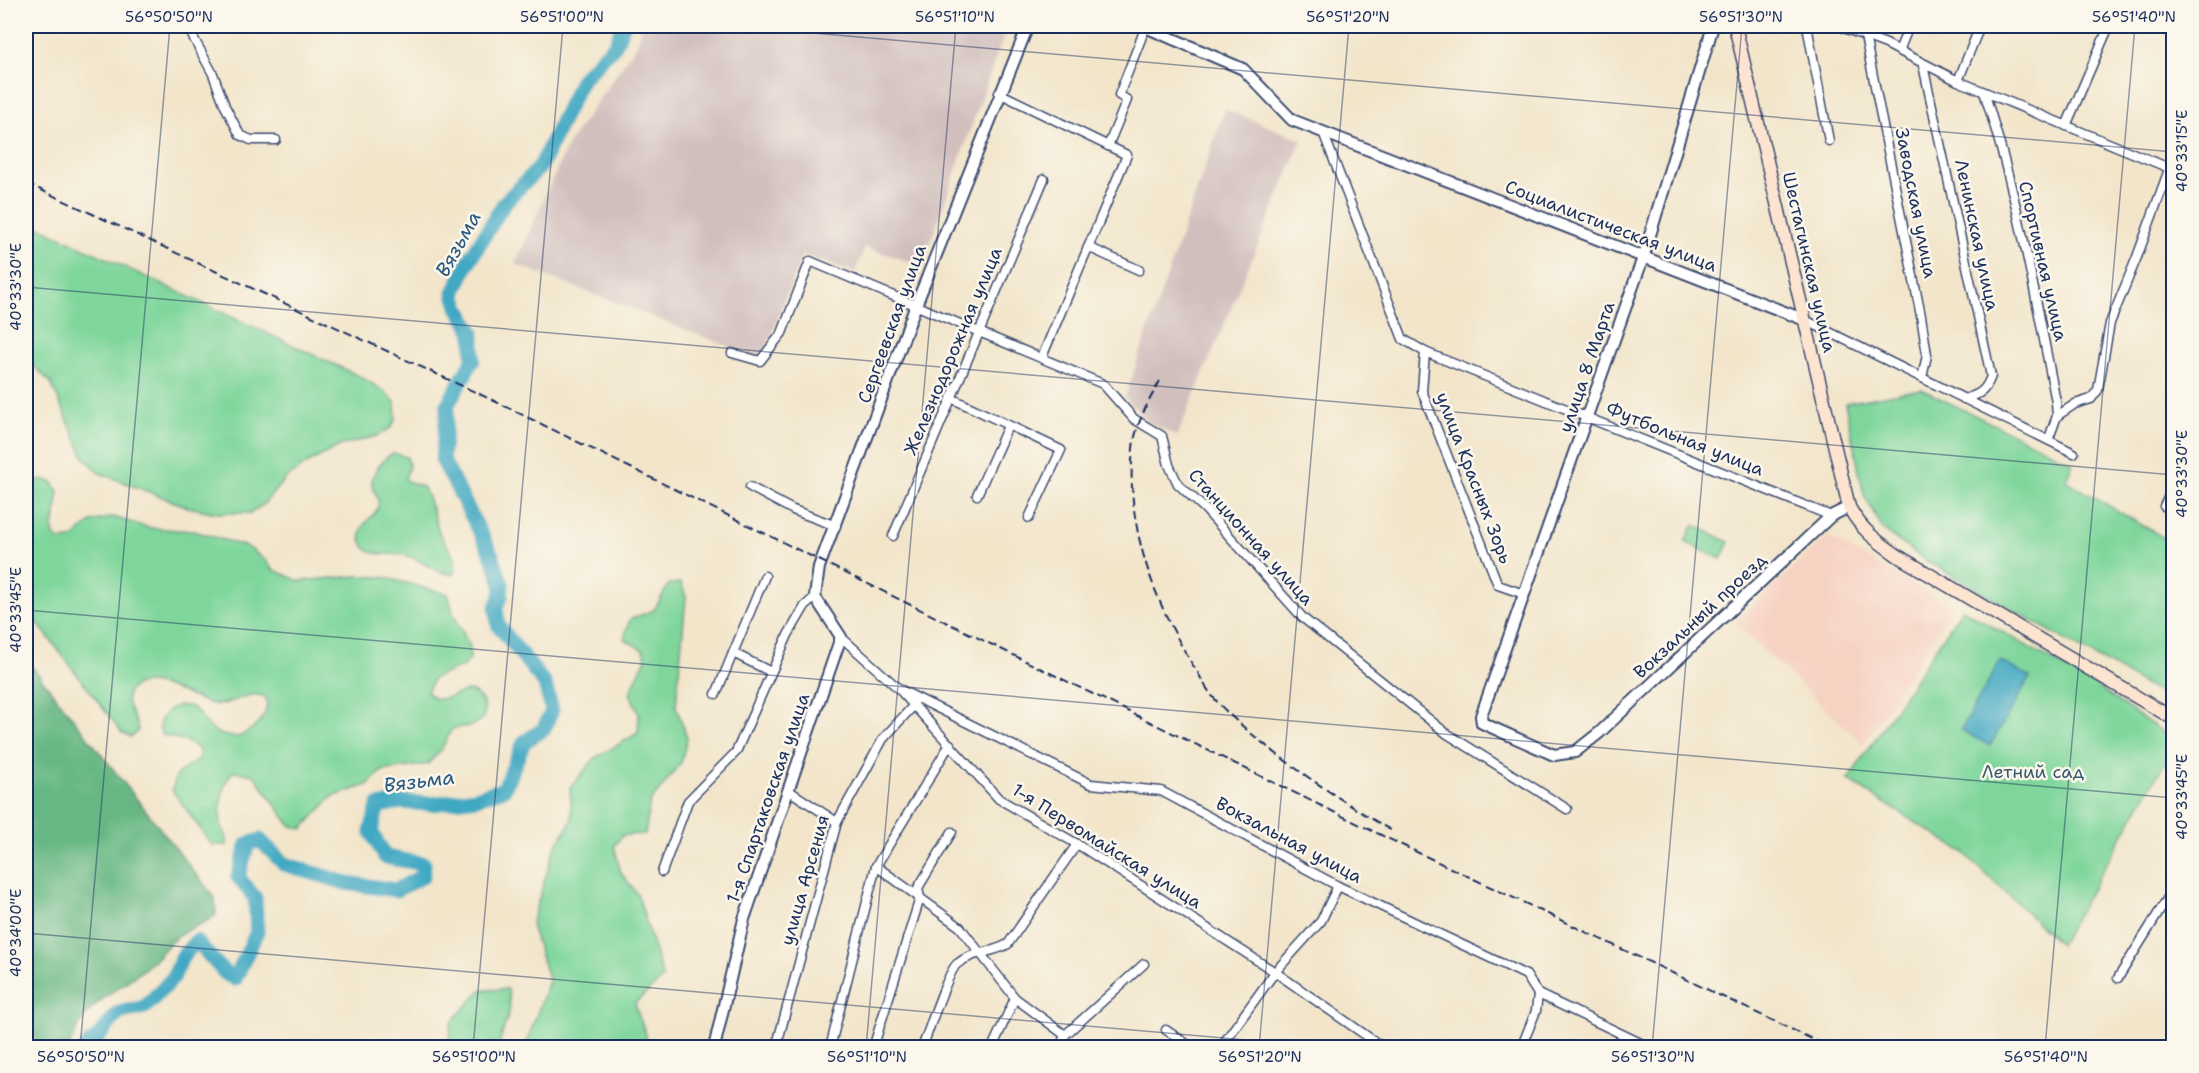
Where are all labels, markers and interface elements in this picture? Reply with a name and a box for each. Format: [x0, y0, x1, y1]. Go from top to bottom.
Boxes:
text: 56°50'50"N [125, 7, 213, 27]
text: 56°51'00"N [520, 7, 604, 27]
text: 56°51'10"N [915, 7, 995, 27]
text: 56°51'20"N [1306, 7, 1390, 27]
text: 56°51'30"N [1699, 7, 1783, 27]
text: 56°51'40"N [2092, 7, 2176, 27]
text: 40°33'15"E [2172, 110, 2192, 192]
street label: Заводская улица [1890, 126, 1942, 280]
street label: Ленинская улица [1949, 157, 2005, 313]
street label: Шестагинская улица [1777, 169, 1841, 355]
street label: Социалистическая улица [1502, 174, 1720, 278]
street label: Спортивная улица [2013, 179, 2073, 343]
water label: Вязьма [429, 206, 487, 282]
street label: Сергеевская улица [852, 241, 932, 407]
text: 40°33'30"E [6, 243, 26, 331]
street label: Железнодорожная улица [898, 243, 1008, 459]
street label: улица 8 Марта [1553, 298, 1621, 436]
street label: улица Красных Зорь [1430, 389, 1518, 567]
street label: Футбольная улица [1603, 396, 1767, 482]
text: 40°33'30"E [2172, 430, 2192, 518]
street label: Станционная улица [1183, 463, 1319, 611]
street label: Вокзальный проезд [1628, 548, 1772, 684]
text: 40°33'45"E [6, 567, 26, 653]
street label: 1-я Спартаковская улица [721, 690, 815, 906]
text: 40°33'45"E [2172, 754, 2192, 840]
park label: Летний сад [1982, 760, 2085, 784]
water label: Вязьма [382, 764, 456, 798]
street label: 1-я Первомайская улица [1008, 778, 1206, 914]
street label: Вокзальная улица [1212, 791, 1366, 889]
street label: улица Арсения [775, 812, 835, 948]
text: 40°34'00"E [6, 889, 26, 977]
text: 56°50'50"N [37, 1047, 125, 1067]
text: 56°51'00"N [432, 1047, 516, 1067]
text: 56°51'10"N [827, 1047, 907, 1067]
text: 56°51'20"N [1218, 1047, 1302, 1067]
text: 56°51'30"N [1611, 1047, 1695, 1067]
text: 56°51'40"N [2004, 1047, 2088, 1067]

